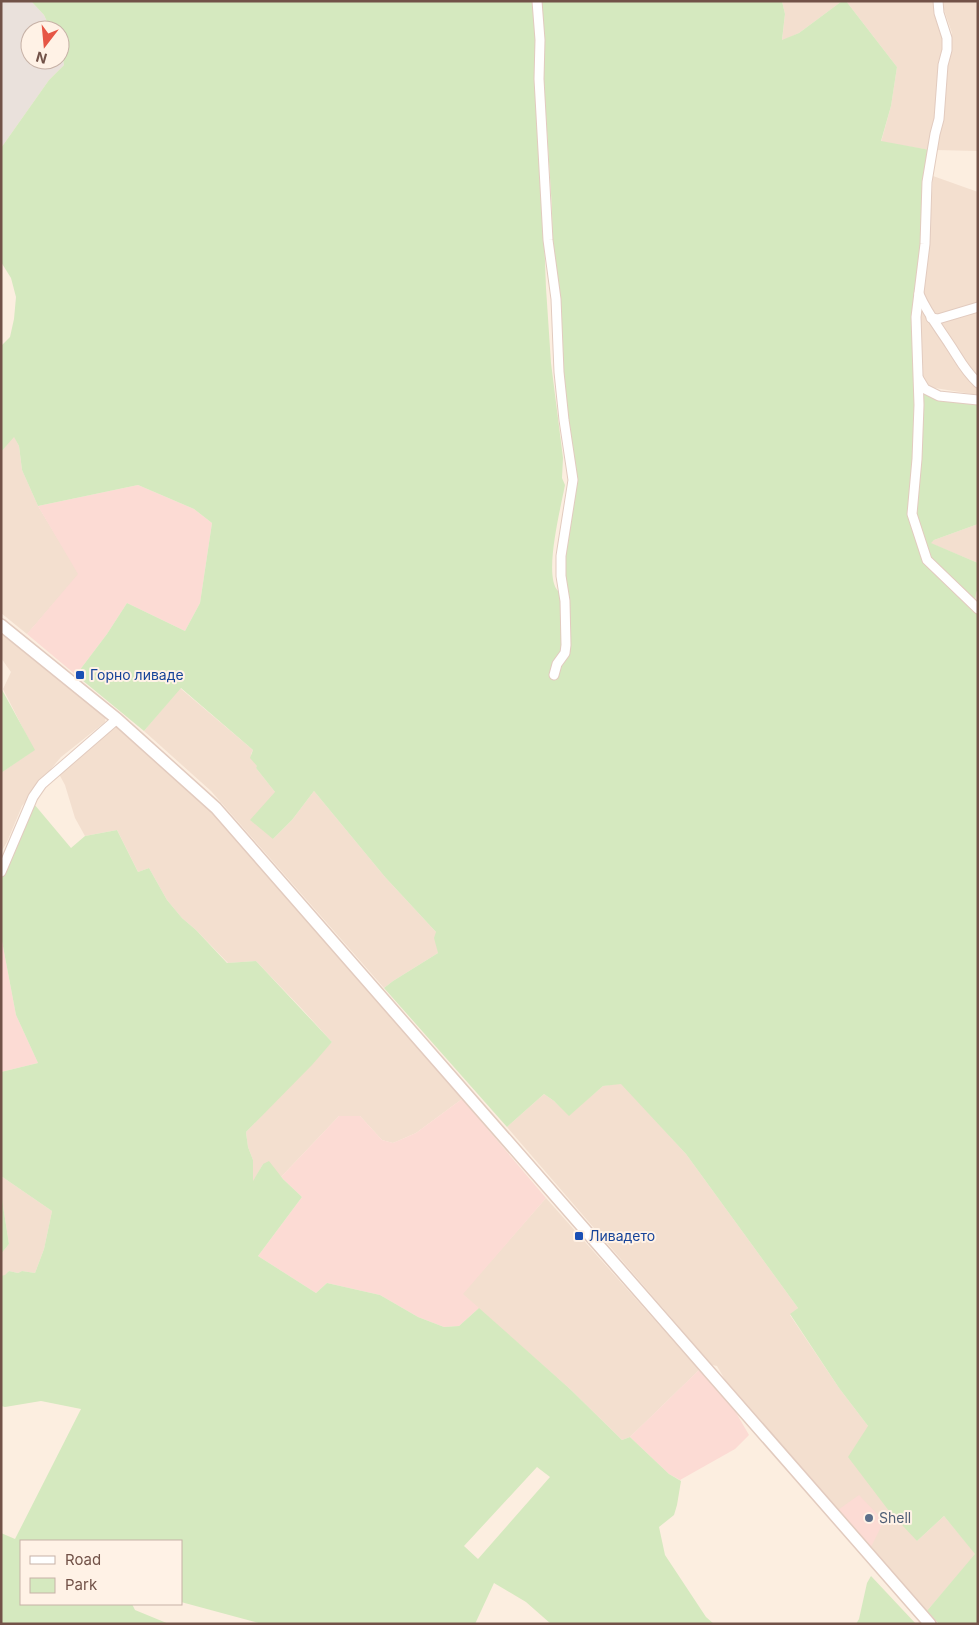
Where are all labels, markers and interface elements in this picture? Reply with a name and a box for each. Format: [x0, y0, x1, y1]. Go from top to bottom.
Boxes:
north arrow [20, 20, 70, 70]
text: N [34, 48, 49, 68]
place label: Горно ливаде [90, 666, 184, 683]
marker: Горно ливаде [74, 669, 86, 681]
place label: Ливадето [589, 1227, 655, 1244]
marker: Ливадето [573, 1230, 585, 1242]
place label: Shell [879, 1509, 911, 1526]
marker: Shell [863, 1512, 875, 1524]
legend [20, 1540, 182, 1605]
text: Road [65, 1550, 101, 1569]
text: Park [65, 1575, 98, 1594]

